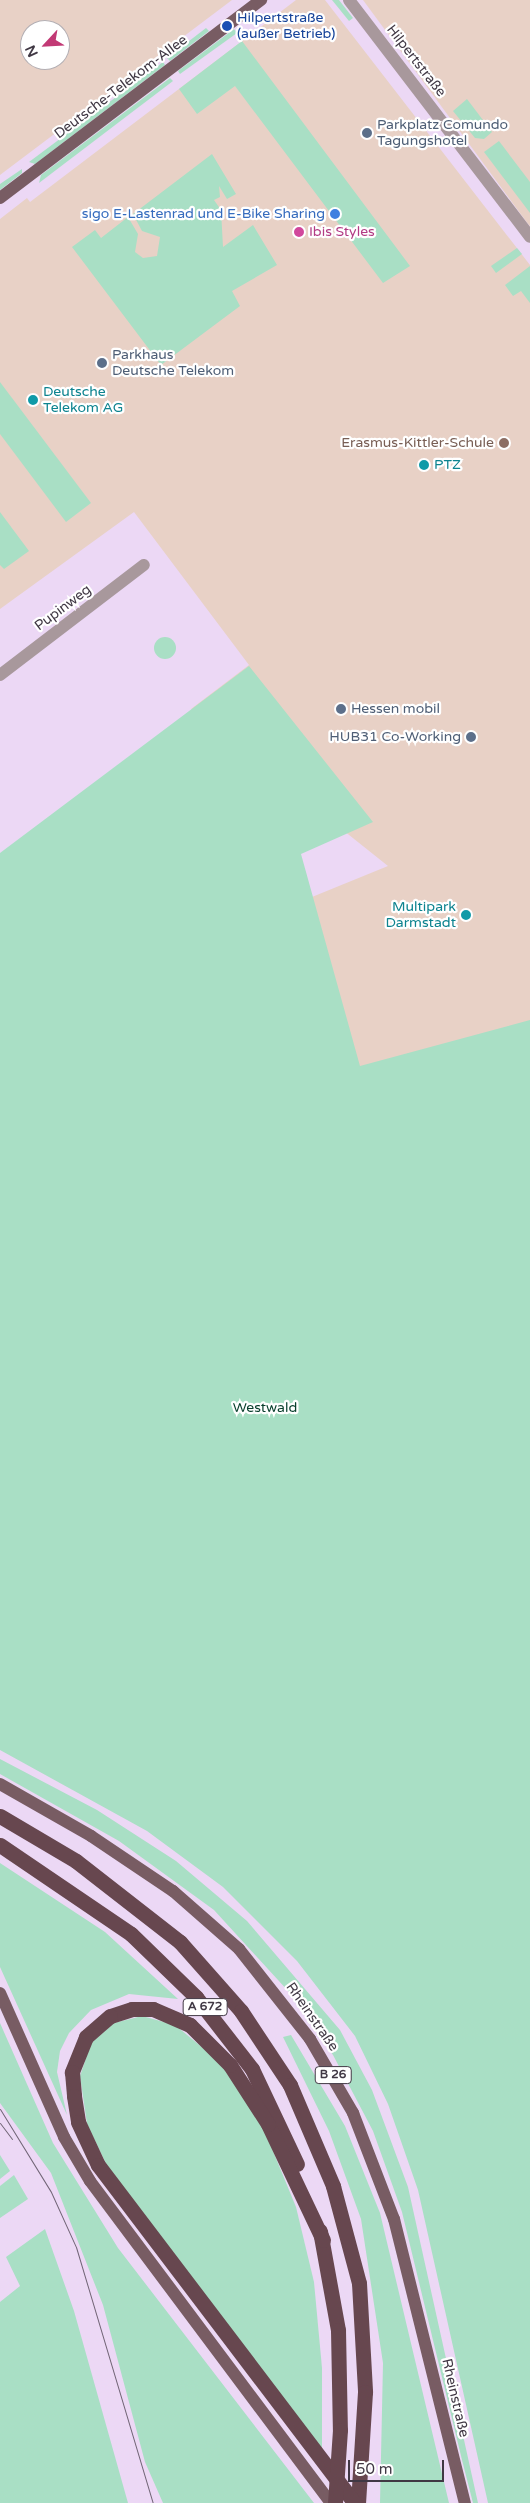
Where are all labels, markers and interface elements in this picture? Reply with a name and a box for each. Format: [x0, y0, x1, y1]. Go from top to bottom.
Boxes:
place label: Hilpertstraße (außer Betrieb) [237, 10, 335, 42]
north arrow [20, 20, 70, 70]
marker: Hilpertstraße (außer Betrieb) [221, 20, 233, 32]
street label: Hilpertstraße [383, 22, 449, 100]
street label: Deutsche-Telekom-Allee [51, 32, 191, 142]
text: N [22, 42, 42, 60]
place label: Parkplatz Comundo Tagungshotel [377, 117, 508, 150]
marker: Parkplatz Comundo Tagungshotel [361, 127, 373, 139]
place label: sigo E-Lastenrad und E-Bike Sharing [82, 206, 325, 222]
marker: sigo E-Lastenrad und E-Bike Sharing [329, 208, 341, 220]
place label: Ibis Styles [309, 224, 375, 240]
marker: Ibis Styles [293, 226, 305, 238]
place label: Parkhaus Deutsche Telekom [112, 347, 234, 380]
marker: Parkhaus Deutsche Telekom [96, 357, 108, 369]
place label: Deutsche Telekom AG [43, 384, 123, 417]
marker: Deutsche Telekom AG [27, 394, 39, 406]
place label: Erasmus-Kittler-Schule [341, 435, 494, 451]
marker: Erasmus-Kittler-Schule [498, 437, 510, 449]
place label: PTZ [434, 457, 461, 473]
marker: PTZ [418, 459, 430, 471]
street label: Pupinweg [31, 581, 95, 635]
place label: Hessen mobil [351, 701, 440, 717]
marker: Hessen mobil [335, 703, 347, 715]
place label: HUB31 Co-Working [329, 729, 461, 745]
marker: HUB31 Co-Working [465, 731, 477, 743]
place label: Multipark Darmstadt [385, 899, 456, 932]
marker: Multipark Darmstadt [460, 909, 472, 921]
park label: Westwald [233, 1400, 297, 1416]
street label: Rheinstraße [282, 1979, 342, 2055]
road number: A 672 [182, 1998, 228, 2016]
road number: B 26 [314, 2066, 352, 2084]
street label: Rheinstraße [438, 2357, 472, 2439]
scale bar [350, 2450, 446, 2482]
text: 50 m [356, 2460, 393, 2478]

